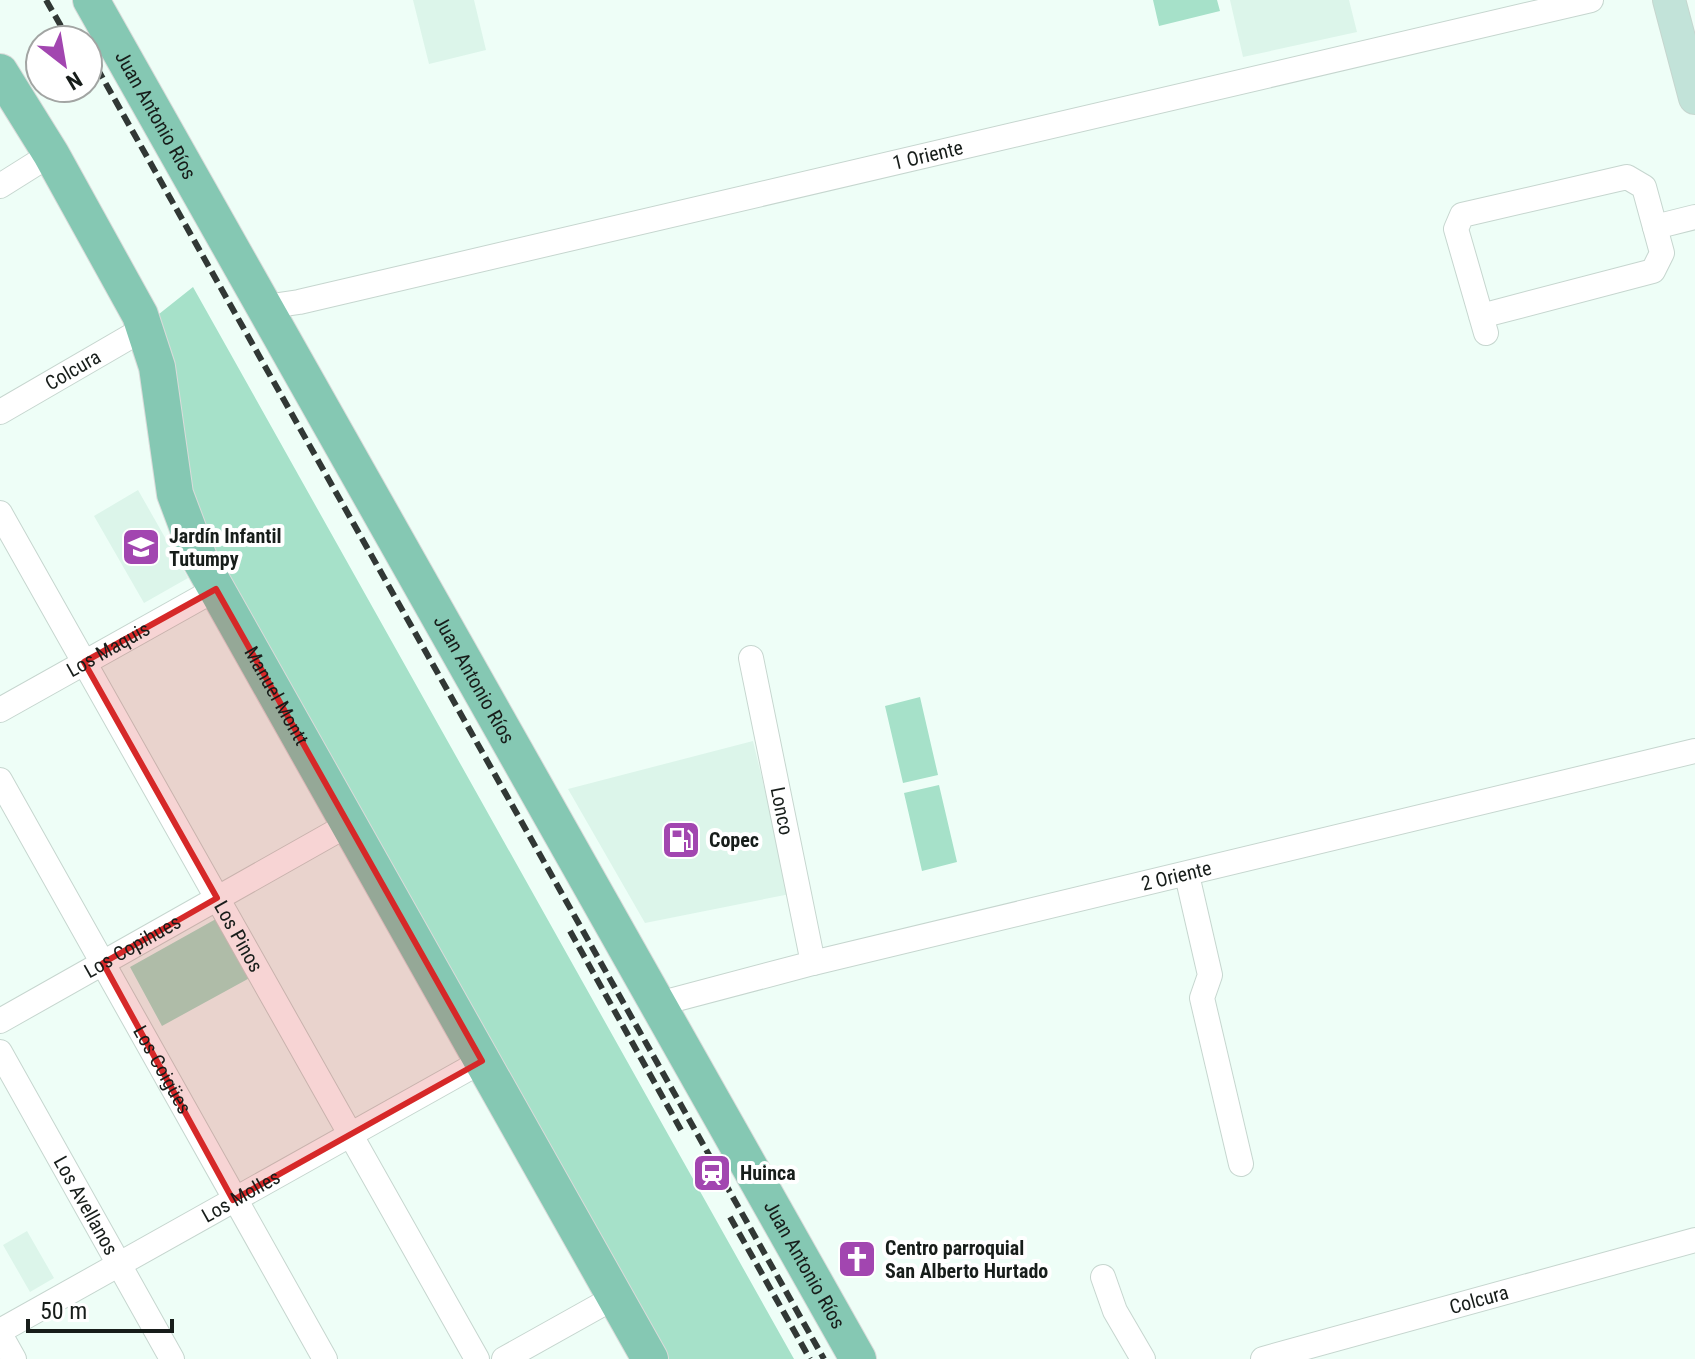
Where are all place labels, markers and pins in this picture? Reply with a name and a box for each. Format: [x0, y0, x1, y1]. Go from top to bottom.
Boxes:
place label: Jardín Infantil Tutumpy [169, 524, 282, 571]
school or university icon: Jardín Infantil Tutumpy [120, 526, 162, 568]
fuel station icon: Copec [660, 819, 702, 861]
place label: Copec [709, 828, 759, 852]
station icon: Huinca [691, 1152, 733, 1194]
place label: Huinca [740, 1161, 796, 1185]
place label: Centro parroquial San Alberto Hurtado [885, 1236, 1048, 1283]
church icon: Centro parroquial San Alberto Hurtado [836, 1238, 878, 1280]

